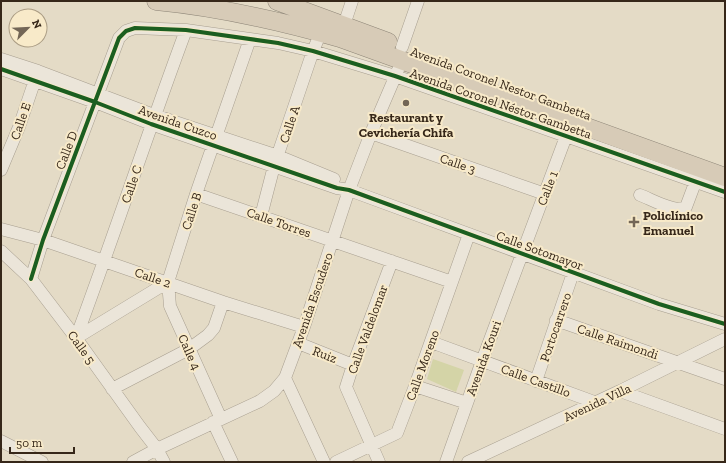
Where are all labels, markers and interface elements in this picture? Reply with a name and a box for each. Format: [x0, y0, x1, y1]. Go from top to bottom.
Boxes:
north arrow [8, 8, 48, 48]
text: N [29, 18, 45, 31]
street label: Avenida Coronel Nestor Gambetta [408, 44, 594, 123]
street label: Avenida Coronel Néstor Gambetta [408, 65, 594, 142]
marker: Restaurant y Cevichería Chifa [401, 98, 411, 108]
street label: Calle E [7, 100, 34, 142]
street label: Avenida Cuzco [137, 102, 219, 143]
street label: Calle A [276, 103, 303, 145]
place label: Restaurant y Cevichería Chifa [359, 110, 454, 140]
street label: Calle D [52, 129, 81, 171]
street label: Calle 3 [438, 150, 478, 177]
street label: Calle C [118, 163, 145, 205]
street label: Calle 1 [534, 169, 561, 208]
street label: Calle B [178, 190, 205, 232]
street label: Calle Torres [245, 204, 313, 241]
place label: Policlínico Emanuel [643, 208, 703, 238]
marker: Policlínico Emanuel [628, 216, 640, 228]
street label: Calle Sotomayor [494, 228, 585, 273]
street label: Avenida Escudero [289, 250, 336, 350]
street label: Calle 2 [133, 264, 173, 291]
street label: Calle Valdelomar [344, 282, 391, 376]
street label: Portocarrero [537, 290, 574, 364]
street label: Avenida Kouri [463, 318, 504, 398]
street label: Calle Raimondi [575, 321, 661, 362]
street label: Calle Moreno [403, 327, 442, 403]
street label: Calle 5 [65, 328, 99, 367]
street label: Calle 4 [175, 332, 204, 372]
street label: Ruiz [310, 343, 339, 366]
street label: Calle Castillo [499, 361, 573, 400]
street label: Avenida Villa [561, 380, 634, 425]
scale bar [10, 429, 74, 455]
text: 50 m [16, 436, 43, 450]

